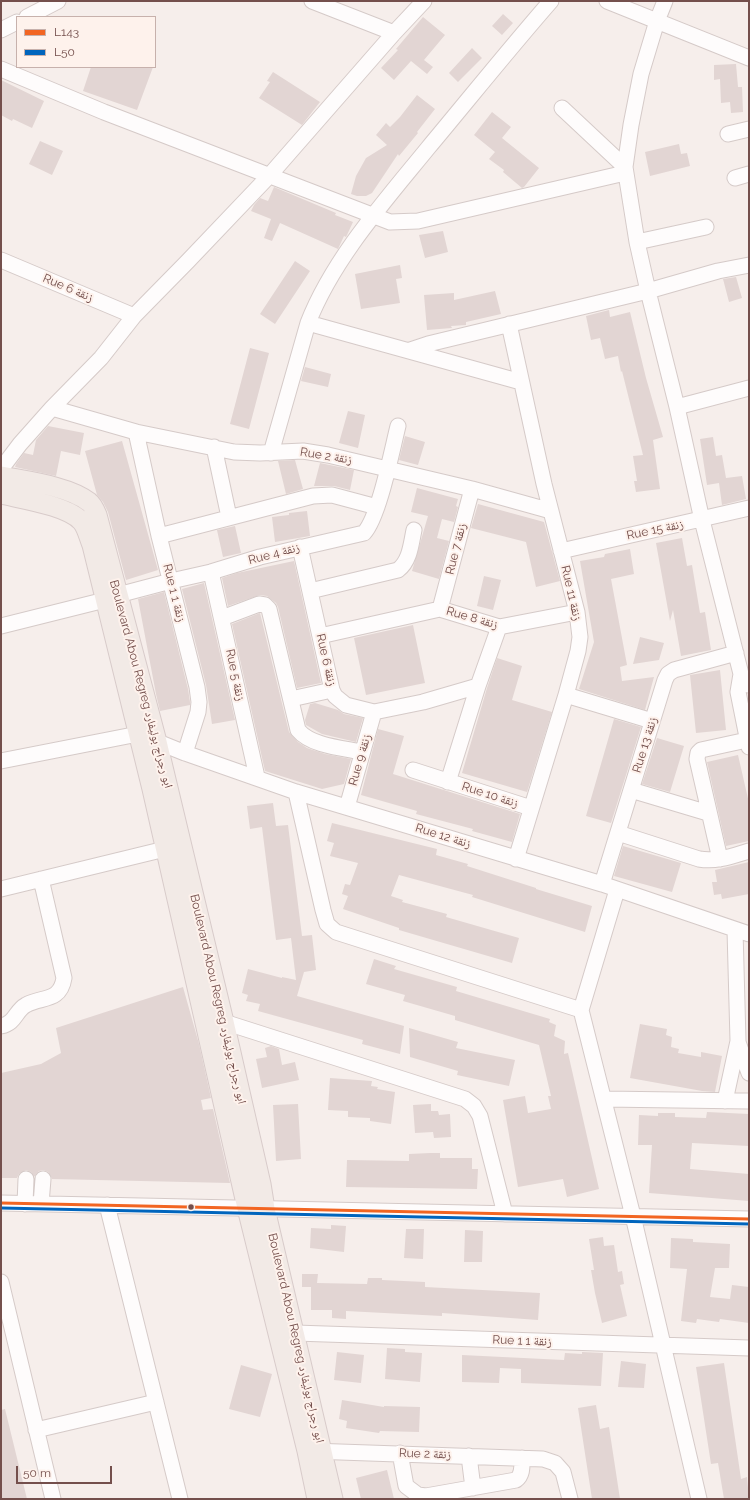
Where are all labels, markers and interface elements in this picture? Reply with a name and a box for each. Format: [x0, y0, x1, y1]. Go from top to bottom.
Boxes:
legend [16, 16, 156, 68]
text: L143 [54, 25, 79, 39]
text: L50 [54, 45, 75, 59]
street label: Rue 6 زنقة [41, 271, 95, 305]
street label: Rue 2 زنقة [299, 445, 353, 467]
street label: Rue 15 زنقة [625, 517, 685, 543]
street label: Rue 7 زنقة [443, 522, 469, 576]
street label: Rue 4 زنقة [247, 540, 301, 568]
street label: Rue 1 زنقة 1 [160, 562, 188, 624]
street label: Rue 11 زنقة [558, 564, 584, 622]
street label: Boulevard Abou Regreg ابو رجراج بوليفارد [106, 578, 176, 790]
street label: Rue 8 زنقة [444, 604, 500, 632]
street label: Rue 6 زنقة [313, 632, 339, 688]
street label: Rue 5 زنقة [222, 648, 248, 702]
street label: Rue 13 زنقة [630, 715, 660, 775]
street label: Rue 9 زنقة [346, 733, 374, 787]
street label: Rue 10 زنقة [460, 779, 520, 811]
street label: Rue 12 زنقة [413, 821, 473, 851]
street label: Boulevard Abou Regreg ابو رجراج بوليفارد [187, 893, 249, 1105]
unlabelled marker [186, 1202, 196, 1212]
street label: Boulevard Abou Regreg ابو رجراج بوليفارد [265, 1232, 327, 1444]
street label: Rue 1 زنقة 1 [492, 1333, 552, 1349]
street label: Rue 2 زنقة [399, 1446, 451, 1462]
scale bar [18, 1458, 114, 1484]
text: 50 m [23, 1466, 51, 1480]

